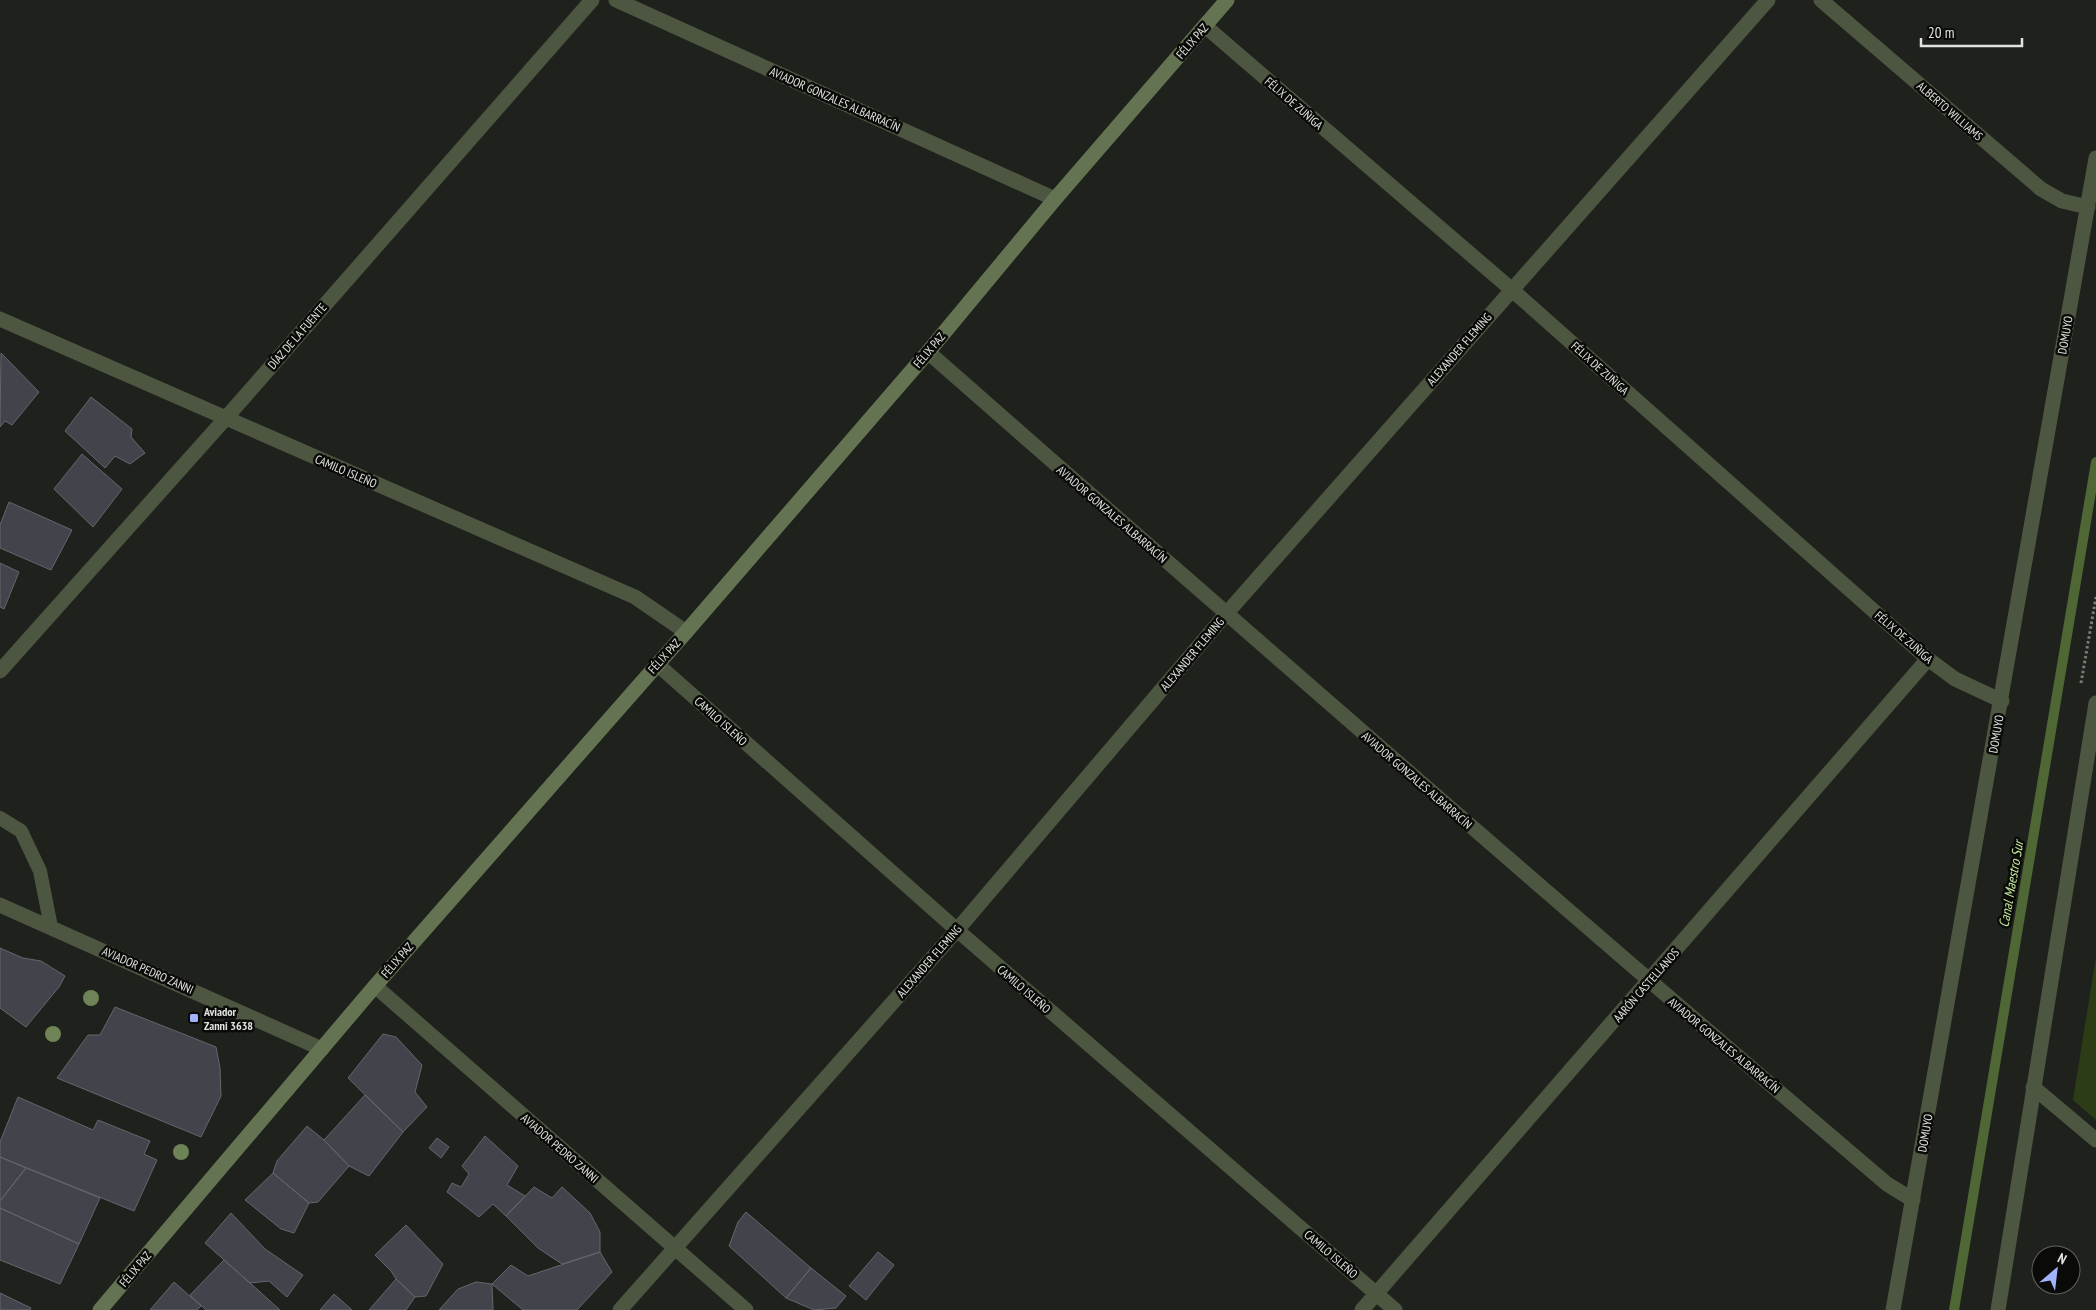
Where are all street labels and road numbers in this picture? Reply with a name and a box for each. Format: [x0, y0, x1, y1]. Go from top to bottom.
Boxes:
street label: FÉLIX PAZ [1173, 20, 1211, 62]
street label: AVIADOR GONZALES ALBARRACÍN [768, 63, 902, 135]
street label: FÉLIX DE ZUÑIGA [1262, 74, 1326, 133]
street label: ALBERTO WILLIAMS [1914, 78, 1986, 144]
street label: DÍAZ DE LA FUENTE [264, 300, 330, 372]
street label: ALEXANDER FLEMING [1423, 310, 1495, 388]
street label: DOMUYO [2054, 314, 2076, 355]
street label: FÉLIX PAZ [910, 329, 948, 371]
street label: FÉLIX DE ZUÑIGA [1568, 338, 1632, 398]
street label: CAMILO ISLEÑO [313, 451, 380, 491]
street label: AVIADOR GONZALES ALBARRACÍN [1054, 462, 1170, 566]
street label: FÉLIX DE ZUÑIGA [1872, 608, 1936, 667]
street label: ALEXANDER FLEMING [1157, 614, 1227, 694]
street label: FÉLIX PAZ [644, 635, 684, 677]
street label: CAMILO ISLEÑO [692, 693, 751, 749]
street label: DOMUYO [1985, 713, 2007, 754]
street label: AVIADOR GONZALES ALBARRACÍN [1359, 728, 1475, 832]
street label: ALEXANDER FLEMING [893, 922, 965, 1000]
street label: FÉLIX PAZ [378, 939, 416, 981]
street label: AVIADOR PEDRO ZANNI [100, 943, 196, 997]
street label: AARÓN CASTELLANOS [1610, 945, 1682, 1025]
street label: CAMILO ISLEÑO [994, 962, 1054, 1017]
street label: AVIADOR GONZALES ALBARRACÍN [1665, 994, 1783, 1096]
street label: AVIADOR PEDRO ZANNI [518, 1110, 602, 1186]
street label: DOMUYO [1914, 1112, 1936, 1153]
street label: CAMILO ISLEÑO [1301, 1227, 1361, 1282]
street label: FÉLIX PAZ [116, 1248, 154, 1290]

